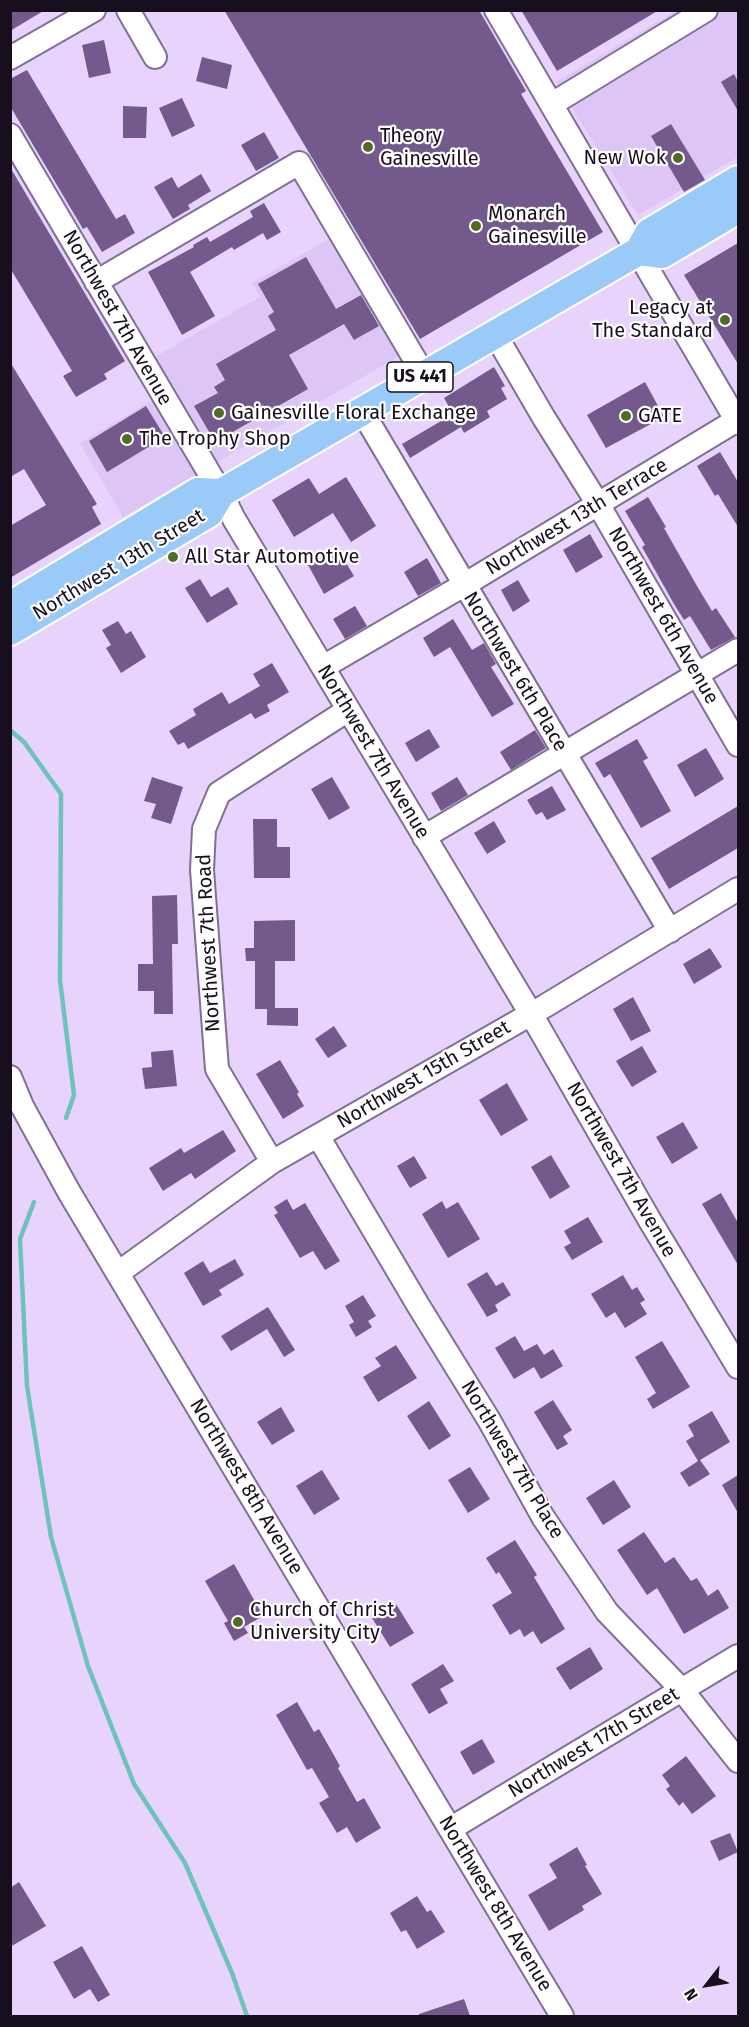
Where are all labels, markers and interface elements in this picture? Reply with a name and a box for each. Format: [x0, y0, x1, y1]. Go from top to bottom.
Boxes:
place label: Theory Gainesville [380, 124, 479, 171]
marker: Theory Gainesville [361, 140, 375, 154]
place label: New Wok [584, 146, 666, 170]
marker: New Wok [671, 151, 685, 165]
place label: Monarch Gainesville [488, 202, 587, 249]
marker: Monarch Gainesville [469, 219, 483, 233]
street label: Northwest 7th Avenue [57, 226, 177, 410]
place label: Legacy at The Standard [592, 296, 713, 343]
marker: Legacy at The Standard [718, 313, 732, 327]
road number: US 441 [387, 362, 453, 392]
place label: Gainesville Floral Exchange [231, 401, 476, 425]
place label: GATE [638, 404, 682, 428]
marker: Gainesville Floral Exchange [212, 406, 226, 420]
marker: GATE [619, 409, 633, 423]
place label: The Trophy Shop [139, 427, 291, 451]
marker: The Trophy Shop [120, 432, 134, 446]
street label: Northwest 13th Terrace [482, 453, 672, 581]
street label: Northwest 13th Street [29, 504, 209, 626]
street label: Northwest 6th Avenue [603, 523, 723, 709]
place label: All Star Automotive [185, 545, 359, 569]
marker: All Star Automotive [166, 550, 180, 564]
street label: Northwest 6th Place [458, 588, 572, 756]
street label: Northwest 7th Avenue [312, 661, 434, 843]
street label: Northwest 7th Road [192, 853, 226, 1033]
street label: Northwest 15th Street [333, 1016, 515, 1134]
street label: Northwest 7th Avenue [561, 1078, 681, 1262]
street label: Northwest 7th Place [455, 1377, 569, 1543]
street label: Northwest 8th Avenue [184, 1395, 308, 1579]
place label: Church of Christ University City [250, 1598, 394, 1645]
marker: Church of Christ University City [231, 1615, 245, 1629]
street label: Northwest 17th Street [504, 1682, 684, 1804]
street label: Northwest 8th Avenue [433, 1812, 557, 1996]
north arrow [677, 1955, 737, 2015]
text: N [680, 1985, 702, 2004]

